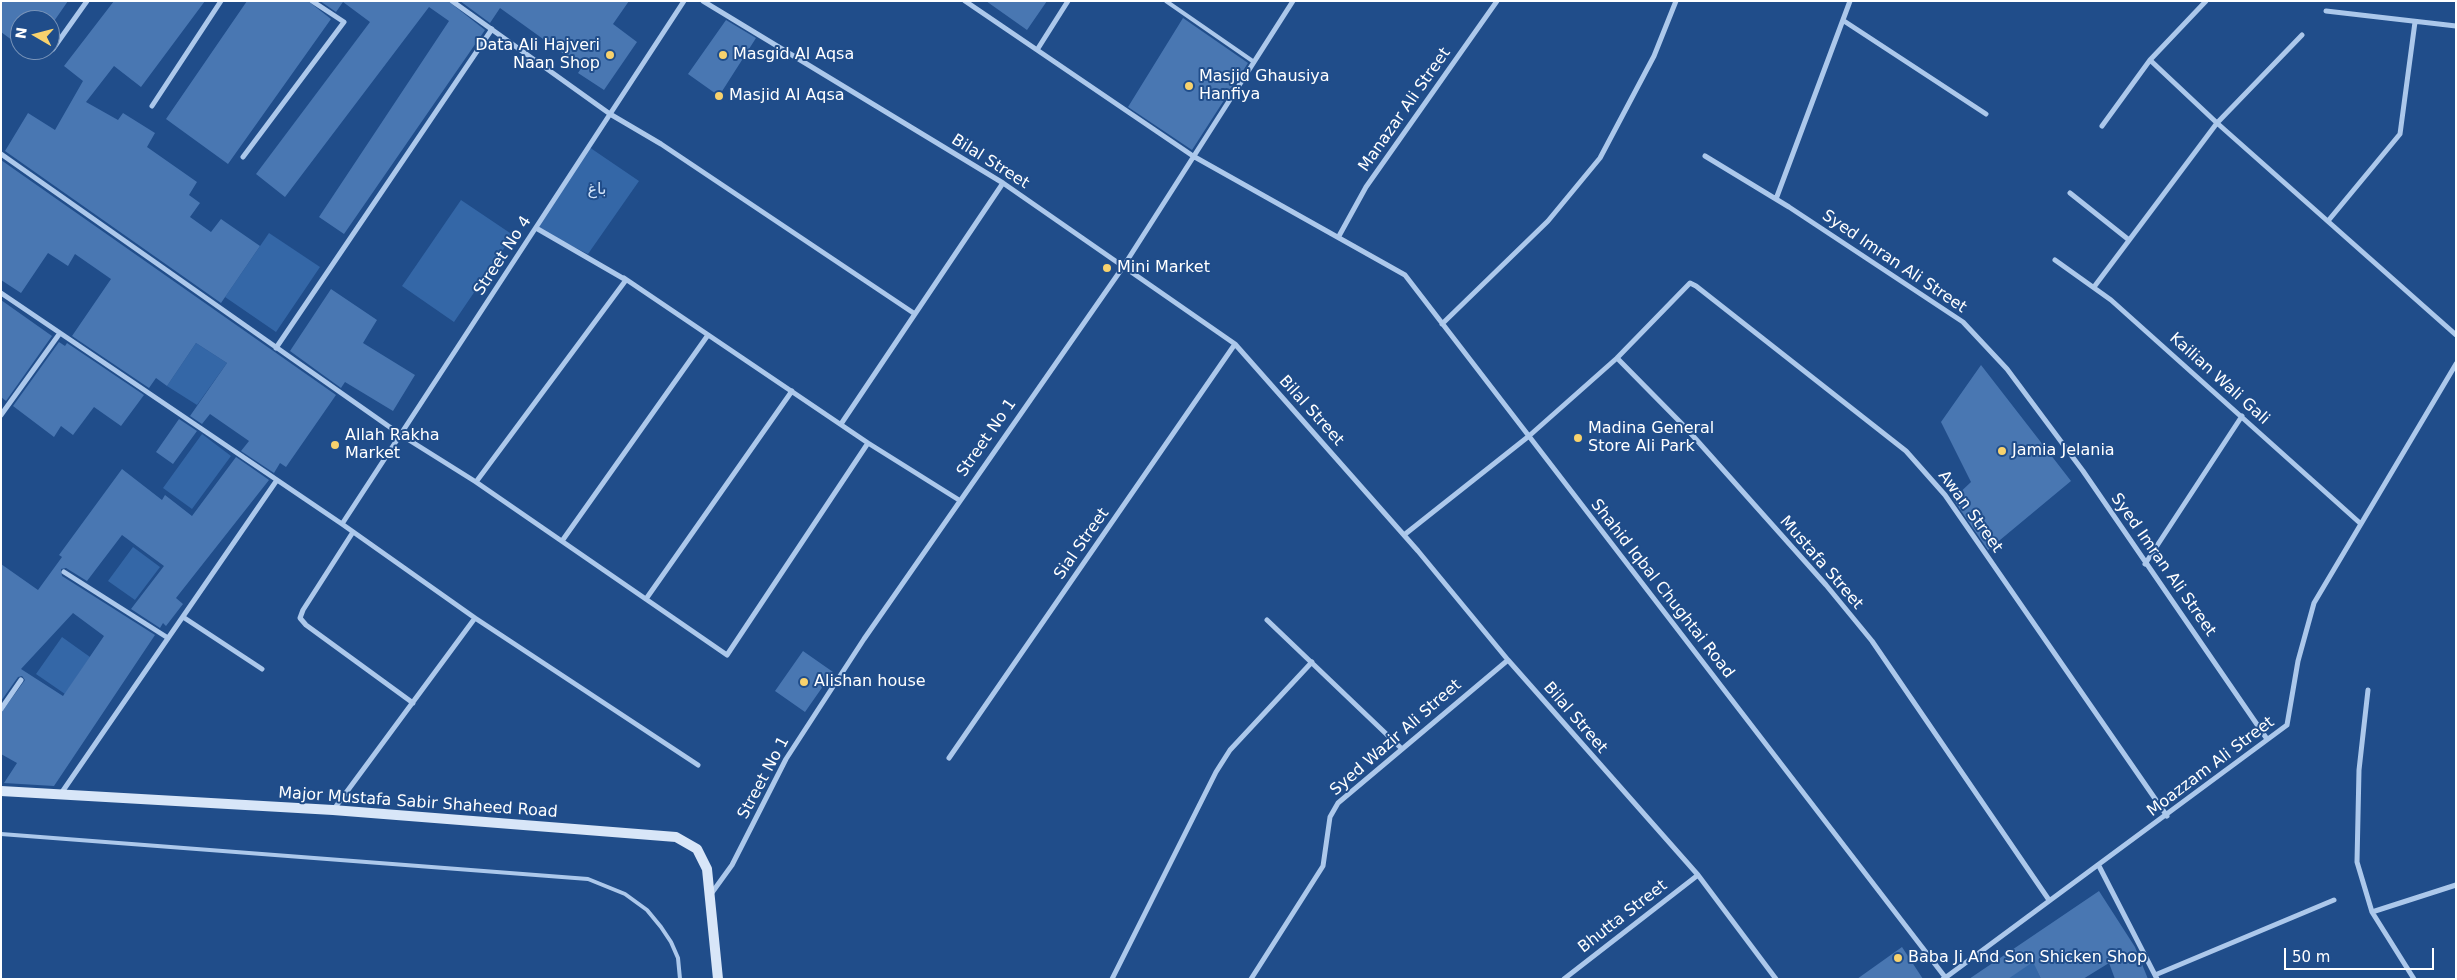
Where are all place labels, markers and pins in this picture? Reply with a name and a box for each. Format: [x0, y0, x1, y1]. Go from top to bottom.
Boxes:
place label: Data Ali Hajveri Naan Shop [475, 36, 600, 74]
place label: Masgid Al Aqsa [733, 45, 854, 65]
marker: Data Ali Hajveri Naan Shop [604, 49, 616, 61]
marker: Masgid Al Aqsa [717, 49, 729, 61]
place label: Masjid Ghausiya Hanfiya [1199, 67, 1330, 105]
marker: Masjid Ghausiya Hanfiya [1183, 80, 1195, 92]
place label: Masjid Al Aqsa [729, 86, 845, 106]
marker: Masjid Al Aqsa [713, 90, 725, 102]
place label: Mini Market [1117, 258, 1210, 278]
marker: Mini Market [1101, 262, 1113, 274]
place label: Madina General Store Ali Park [1588, 419, 1714, 457]
place label: Allah Rakha Market [345, 426, 440, 464]
marker: Madina General Store Ali Park [1572, 432, 1584, 444]
marker: Allah Rakha Market [329, 439, 341, 451]
place label: Jamia Jelania [2012, 441, 2115, 461]
marker: Jamia Jelania [1996, 445, 2008, 457]
place label: Alishan house [814, 672, 926, 692]
marker: Alishan house [798, 676, 810, 688]
place label: Baba Ji And Son Shicken Shop [1908, 948, 2147, 968]
marker: Baba Ji And Son Shicken Shop [1892, 952, 1904, 964]

